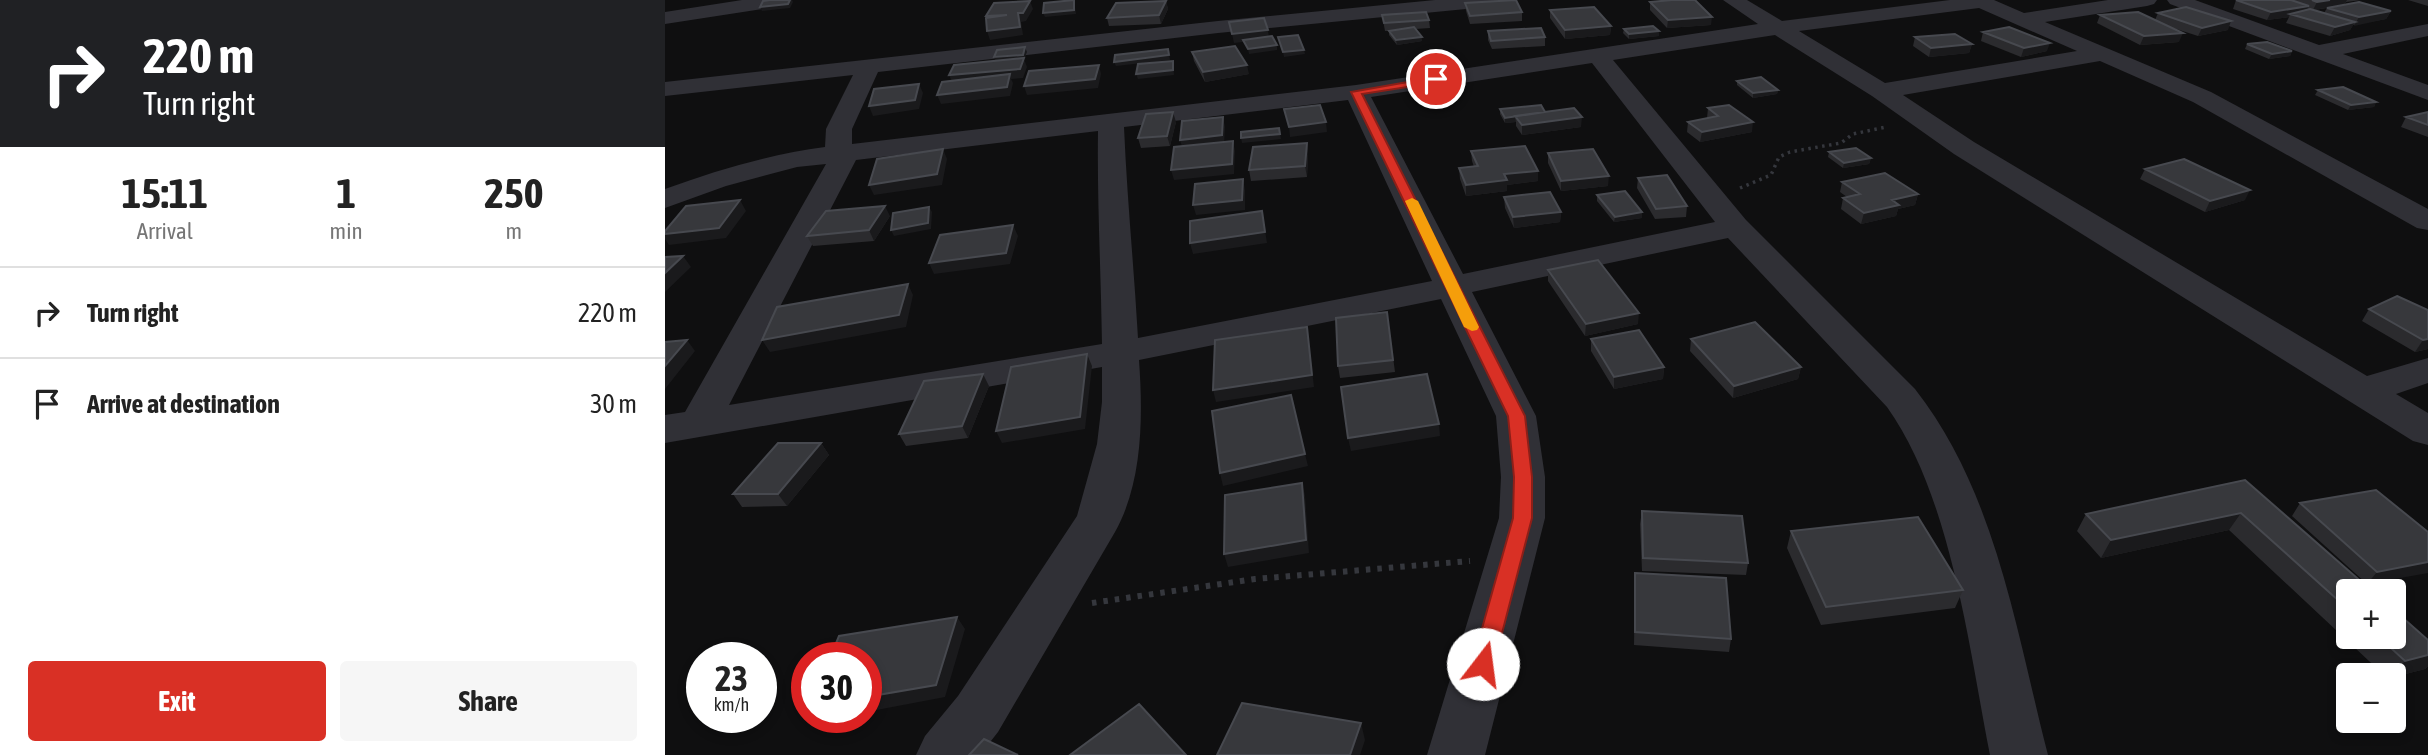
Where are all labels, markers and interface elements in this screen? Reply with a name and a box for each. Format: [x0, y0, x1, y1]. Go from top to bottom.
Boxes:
text: 220 m [143, 27, 254, 83]
icon: right [28, 28, 119, 119]
pin [1406, 49, 1466, 109]
icon: arrive [1417, 60, 1455, 98]
text: Turn right [143, 85, 256, 122]
text: 15:11 [122, 169, 208, 217]
text: 1 [336, 169, 356, 217]
text: 250 [484, 169, 543, 217]
text: Arrival [137, 218, 193, 244]
text: min [330, 218, 363, 244]
text: m [506, 218, 522, 244]
icon: right [28, 294, 66, 332]
text: Turn right [87, 298, 178, 328]
text: 220 m [578, 298, 637, 328]
icon: arrive [28, 385, 66, 423]
text: Arrive at destination [87, 389, 280, 419]
text: 30 m [590, 389, 637, 419]
map controls [2336, 579, 2406, 733]
button: + [2336, 579, 2406, 649]
position arrow [1446, 627, 1520, 701]
speed limit sign: 30 [791, 642, 882, 733]
text: 23 [715, 658, 748, 698]
button: Exit [28, 661, 326, 741]
button: Share [340, 661, 637, 741]
button: − [2336, 663, 2406, 733]
text: km/h [714, 694, 749, 715]

